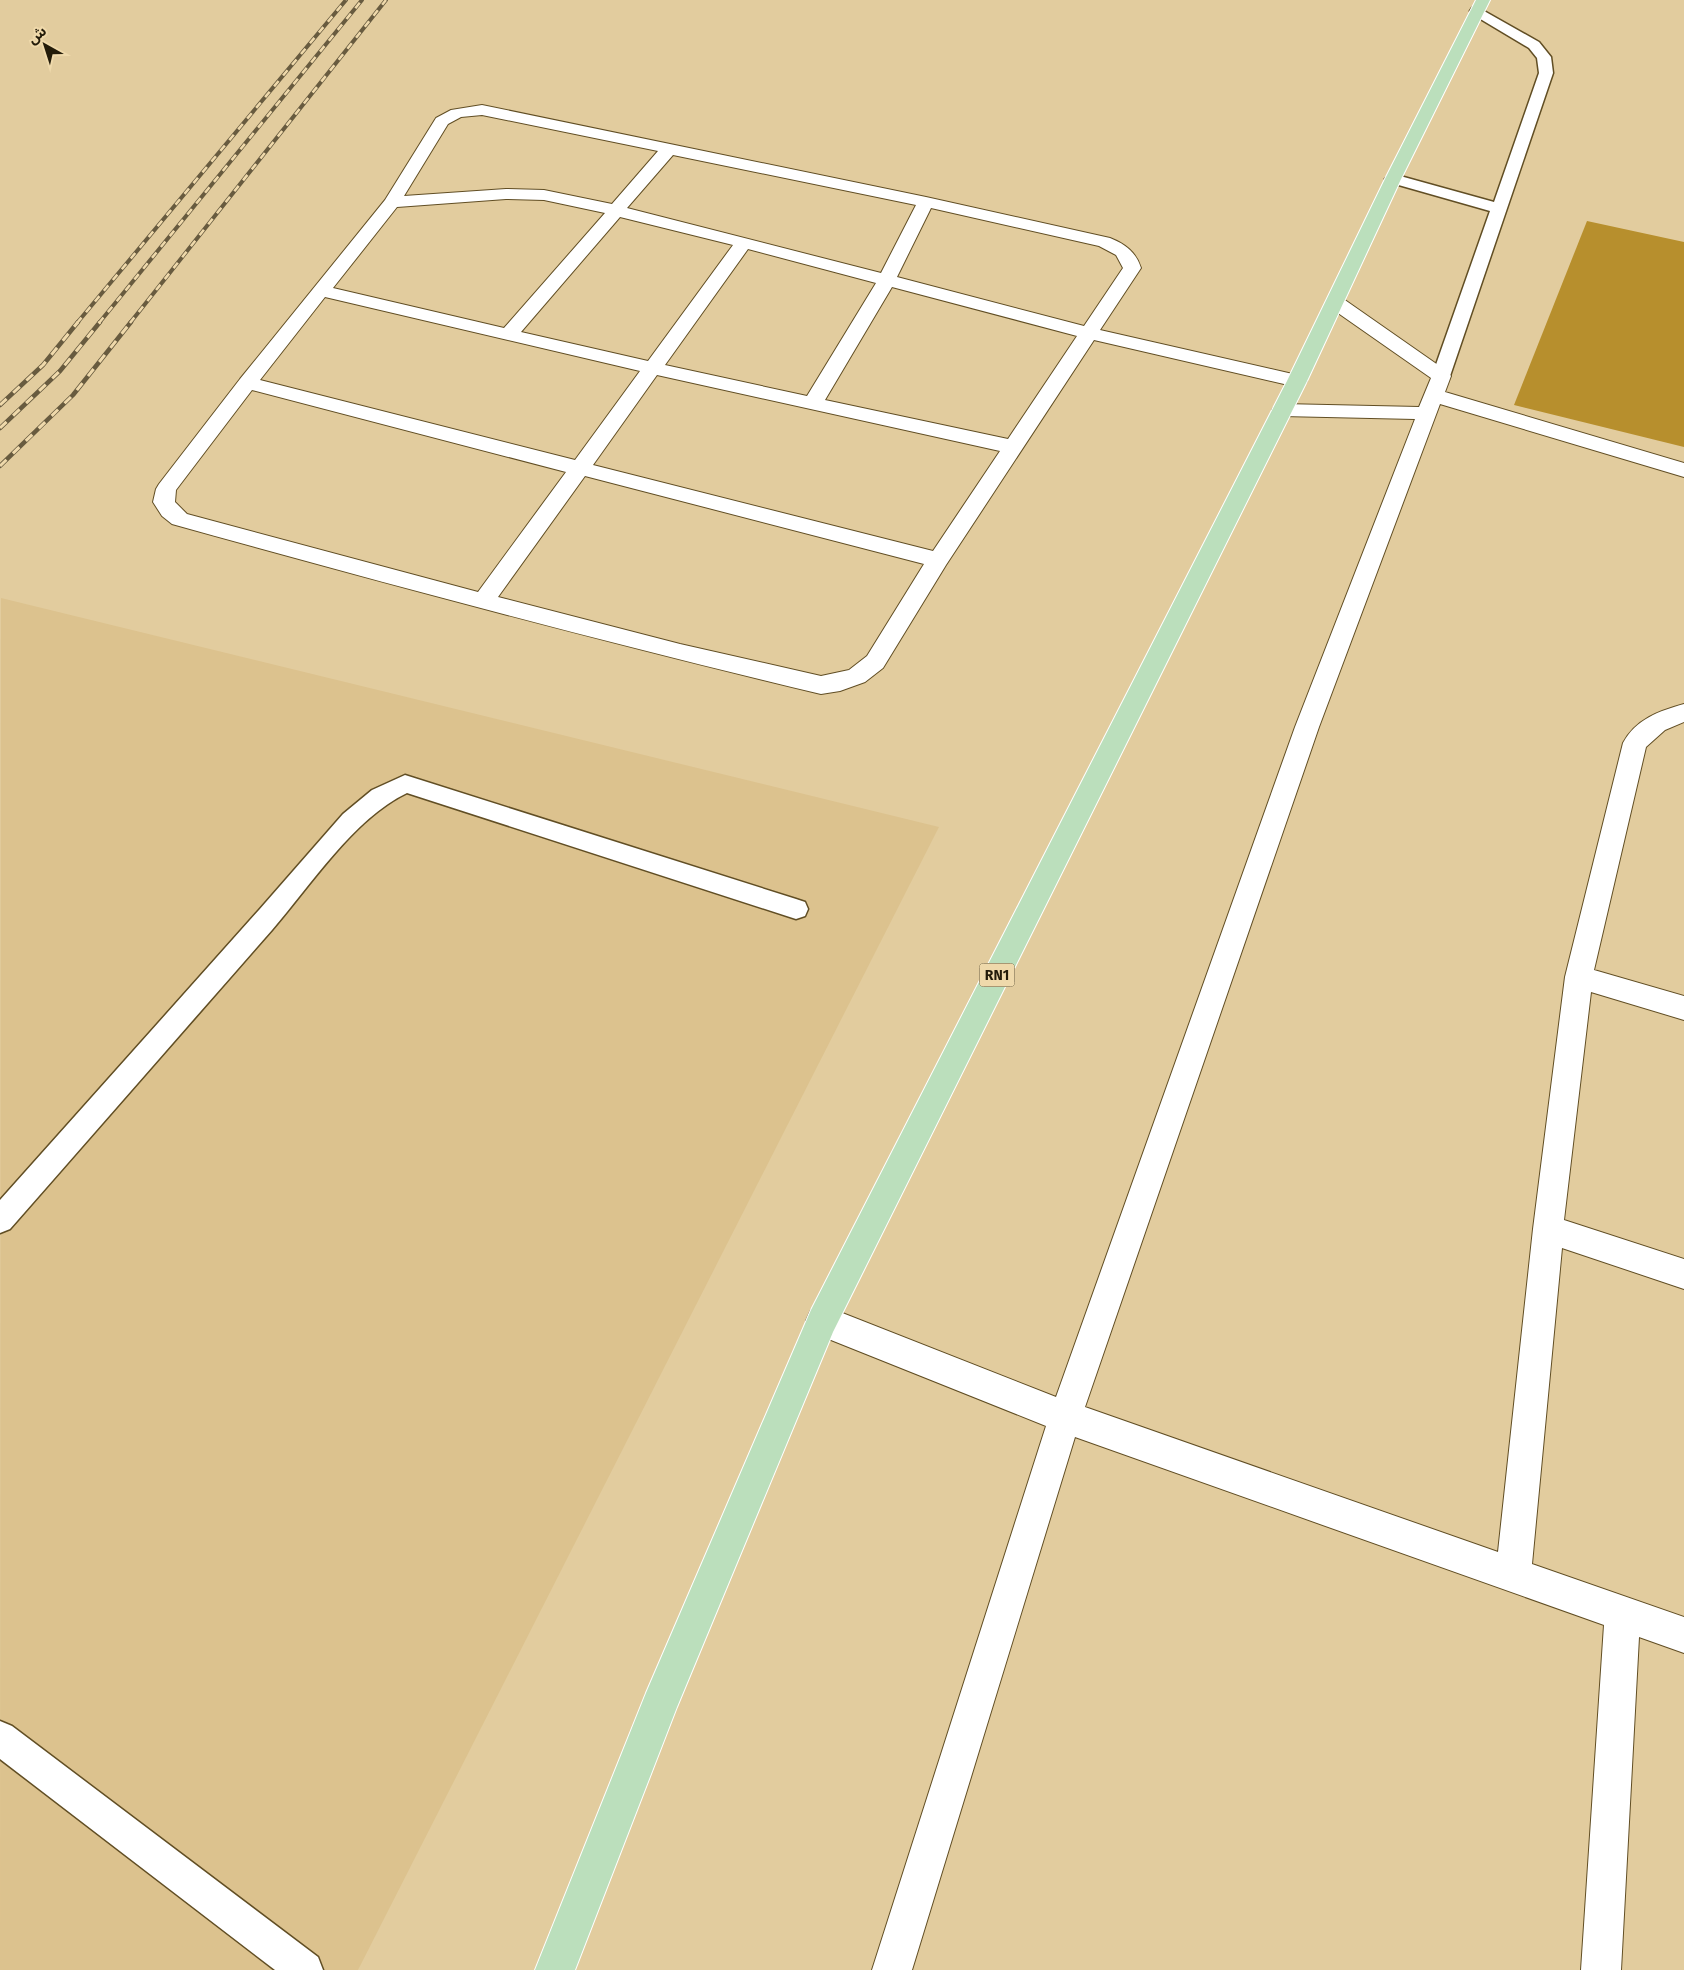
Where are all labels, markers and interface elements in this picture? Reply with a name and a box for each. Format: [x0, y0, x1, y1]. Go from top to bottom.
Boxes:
north arrow [20, 20, 70, 70]
text: ش [24, 23, 50, 48]
road number: RN1 [980, 964, 1014, 986]

